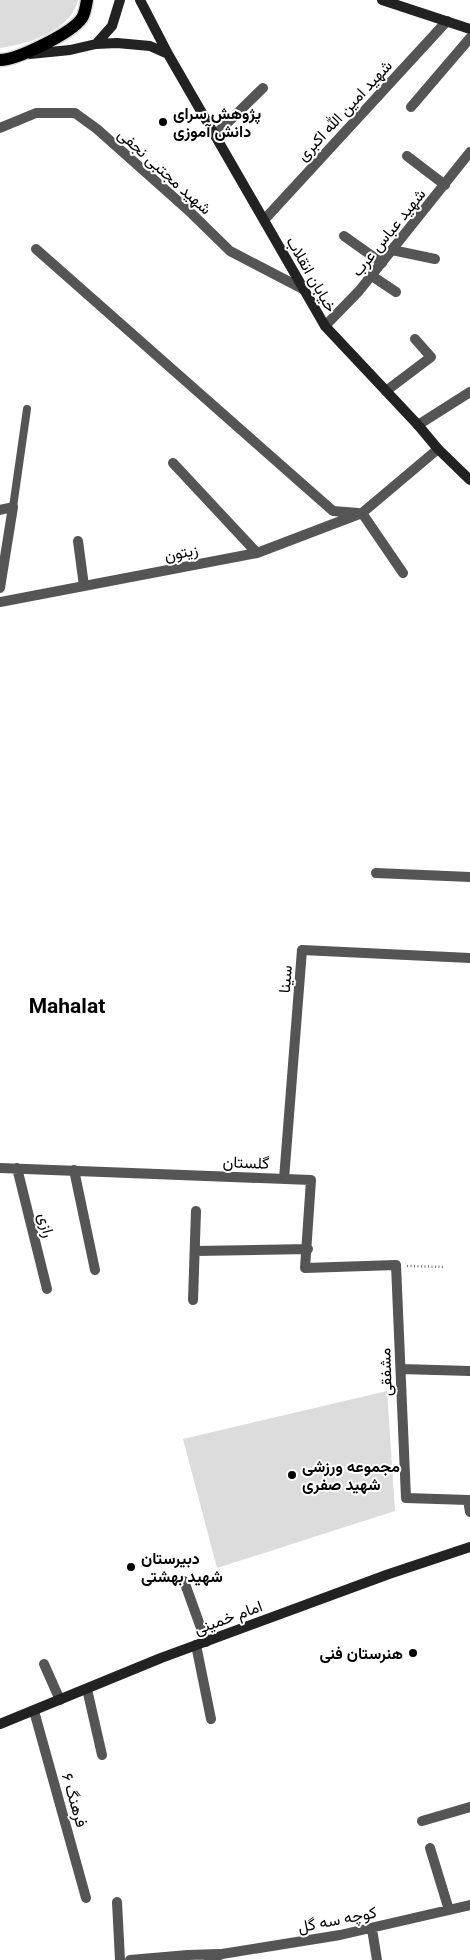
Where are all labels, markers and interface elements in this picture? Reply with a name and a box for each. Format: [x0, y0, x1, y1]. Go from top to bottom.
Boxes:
street label: شهید امین الله اکبری [293, 56, 397, 165]
place label: پژوهش سرای دانش آموزی [173, 104, 261, 142]
marker: پژوهش سرای دانش آموزی [157, 116, 169, 128]
street label: شهید مجتبی نجفی [113, 124, 215, 219]
street label: شهید عباس عرب [347, 185, 430, 281]
street label: خیابان انقلاب [282, 233, 341, 316]
street label: زیتون [163, 540, 200, 566]
street label: سینا [275, 964, 296, 994]
district label: Mahalat [29, 994, 105, 1018]
street label: گلستان [222, 1152, 270, 1173]
street label: رازی [33, 1211, 59, 1240]
street label: مشفقی [375, 1347, 397, 1396]
place label: مجموعه ورزشی شهید صفری [302, 1457, 400, 1495]
marker: مجموعه ورزشی شهید صفری [286, 1469, 298, 1481]
place label: دبیرستان شهید بهشتی [141, 1549, 223, 1587]
marker: دبیرستان شهید بهشتی [125, 1561, 137, 1573]
street label: امام خمینی [191, 1596, 265, 1640]
place label: هنرستان فنی [319, 1644, 403, 1664]
marker: هنرستان فنی [407, 1647, 419, 1659]
street label: فرهنگ ۶ [57, 1771, 91, 1830]
street label: کوچه سه گل [296, 1903, 379, 1938]

